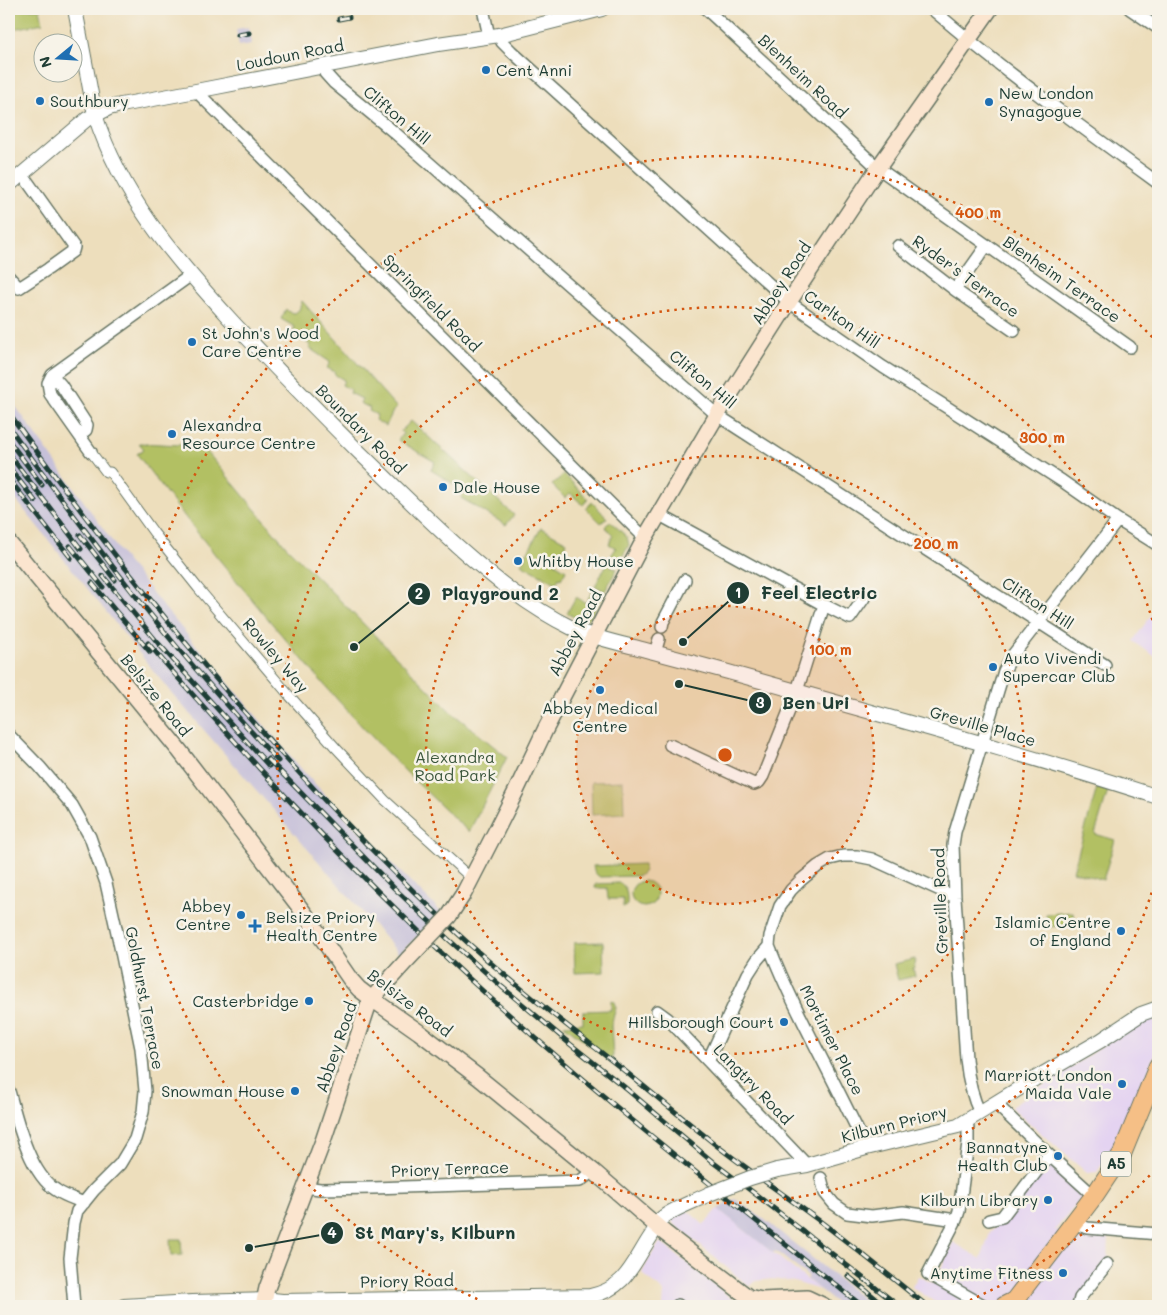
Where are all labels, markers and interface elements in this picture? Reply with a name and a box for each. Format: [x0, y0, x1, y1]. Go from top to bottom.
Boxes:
street label: Blenheim Road [754, 29, 852, 122]
north arrow [32, 32, 82, 82]
street label: Loudoun Road [234, 34, 345, 75]
text: N [34, 54, 56, 70]
place label: Cent Anni [496, 59, 572, 80]
marker: Cent Anni [480, 64, 492, 76]
street label: Clifton Hill [359, 80, 435, 149]
place label: New London Synagogue [999, 82, 1094, 121]
place label: Southbury [50, 90, 129, 111]
marker: Southbury [34, 95, 46, 107]
marker: New London Synagogue [983, 96, 995, 108]
text: 400 m [955, 202, 1001, 222]
street label: Ryder's Terrace [909, 230, 1024, 321]
street label: Blenheim Terrace [1000, 230, 1125, 327]
street label: Abbey Road [746, 237, 815, 328]
street label: Springfield Road [379, 249, 486, 356]
street label: Carlton Hill [800, 285, 884, 353]
place label: St John's Wood Care Centre [202, 322, 319, 361]
marker: St John's Wood Care Centre [186, 336, 198, 348]
street label: Clifton Hill [665, 344, 741, 413]
street label: Boundary Road [312, 379, 411, 478]
place label: Alexandra Resource Centre [182, 414, 316, 453]
text: 300 m [1019, 427, 1065, 447]
marker: Alexandra Resource Centre [166, 428, 178, 440]
place label: Dale House [453, 476, 540, 497]
marker: Dale House [437, 481, 449, 493]
text: 200 m [914, 533, 959, 553]
place label: Whitby House [528, 550, 634, 571]
marker: Whitby House [512, 555, 524, 567]
street label: Clifton Hill [998, 572, 1078, 634]
callout: Feel Electric [726, 576, 887, 609]
callout: Playground 2 [406, 577, 569, 610]
text: Feel Electric [761, 580, 877, 604]
text: Playground 2 [441, 581, 559, 605]
text: 1 [735, 582, 741, 602]
text: 2 [415, 583, 423, 603]
street label: Abbey Road [543, 586, 606, 680]
street label: Rowley Way [239, 613, 314, 697]
text: 100 m [808, 639, 852, 659]
place label: Auto Vivendi Supercar Club [1003, 647, 1115, 686]
street label: Belsize Road [117, 649, 196, 740]
marker: Auto Vivendi Supercar Club [987, 661, 999, 673]
marker: Abbey Medical Centre [594, 684, 606, 696]
callout: Ben Uri [747, 686, 860, 719]
text: Ben Uri [782, 690, 850, 714]
text: 3 [755, 692, 765, 712]
place label: Abbey Medical Centre [542, 697, 658, 736]
street label: Greville Place [928, 700, 1039, 751]
park label: Alexandra Road Park [414, 746, 496, 785]
centre of rings [716, 746, 734, 764]
street label: Greville Road [927, 848, 952, 954]
place label: Abbey Centre [176, 895, 231, 934]
place label: Belsize Priory Health Centre [266, 906, 378, 945]
marker: Abbey Centre [235, 909, 247, 921]
place label: Islamic Centre of England [995, 911, 1111, 950]
marker: Belsize Priory Health Centre [248, 919, 262, 933]
street label: Goldhurst Terrace [121, 925, 170, 1071]
marker: Islamic Centre of England [1115, 925, 1127, 937]
street label: Belsize Road [364, 964, 457, 1041]
street label: Mortimer Place [796, 981, 869, 1098]
place label: Casterbridge [192, 990, 299, 1011]
marker: Casterbridge [303, 995, 315, 1007]
street label: Abbey Road [310, 999, 361, 1095]
place label: Hillsborough Court [628, 1011, 774, 1032]
marker: Hillsborough Court [778, 1016, 790, 1028]
street label: Langtry Road [709, 1039, 797, 1129]
place label: Marriott London Maida Vale [984, 1064, 1112, 1103]
marker: Marriott London Maida Vale [1116, 1078, 1128, 1090]
place label: Snowman House [161, 1080, 285, 1101]
marker: Snowman House [289, 1085, 301, 1097]
street label: Kilburn Priory [839, 1100, 949, 1147]
place label: Bannatyne Health Club [957, 1136, 1048, 1175]
marker: Bannatyne Health Club [1052, 1150, 1064, 1162]
road number: A5 [1101, 1152, 1131, 1176]
street label: Priory Terrace [391, 1156, 509, 1181]
place label: Kilburn Library [921, 1189, 1038, 1210]
marker: Kilburn Library [1042, 1194, 1054, 1206]
callout: St Mary's, Kilburn [319, 1216, 525, 1249]
text: St Mary's, Kilburn [355, 1220, 515, 1244]
text: 4 [327, 1222, 337, 1242]
place label: Anytime Fitness [930, 1262, 1053, 1283]
marker: Anytime Fitness [1057, 1267, 1069, 1279]
street label: Priory Road [360, 1269, 454, 1292]

